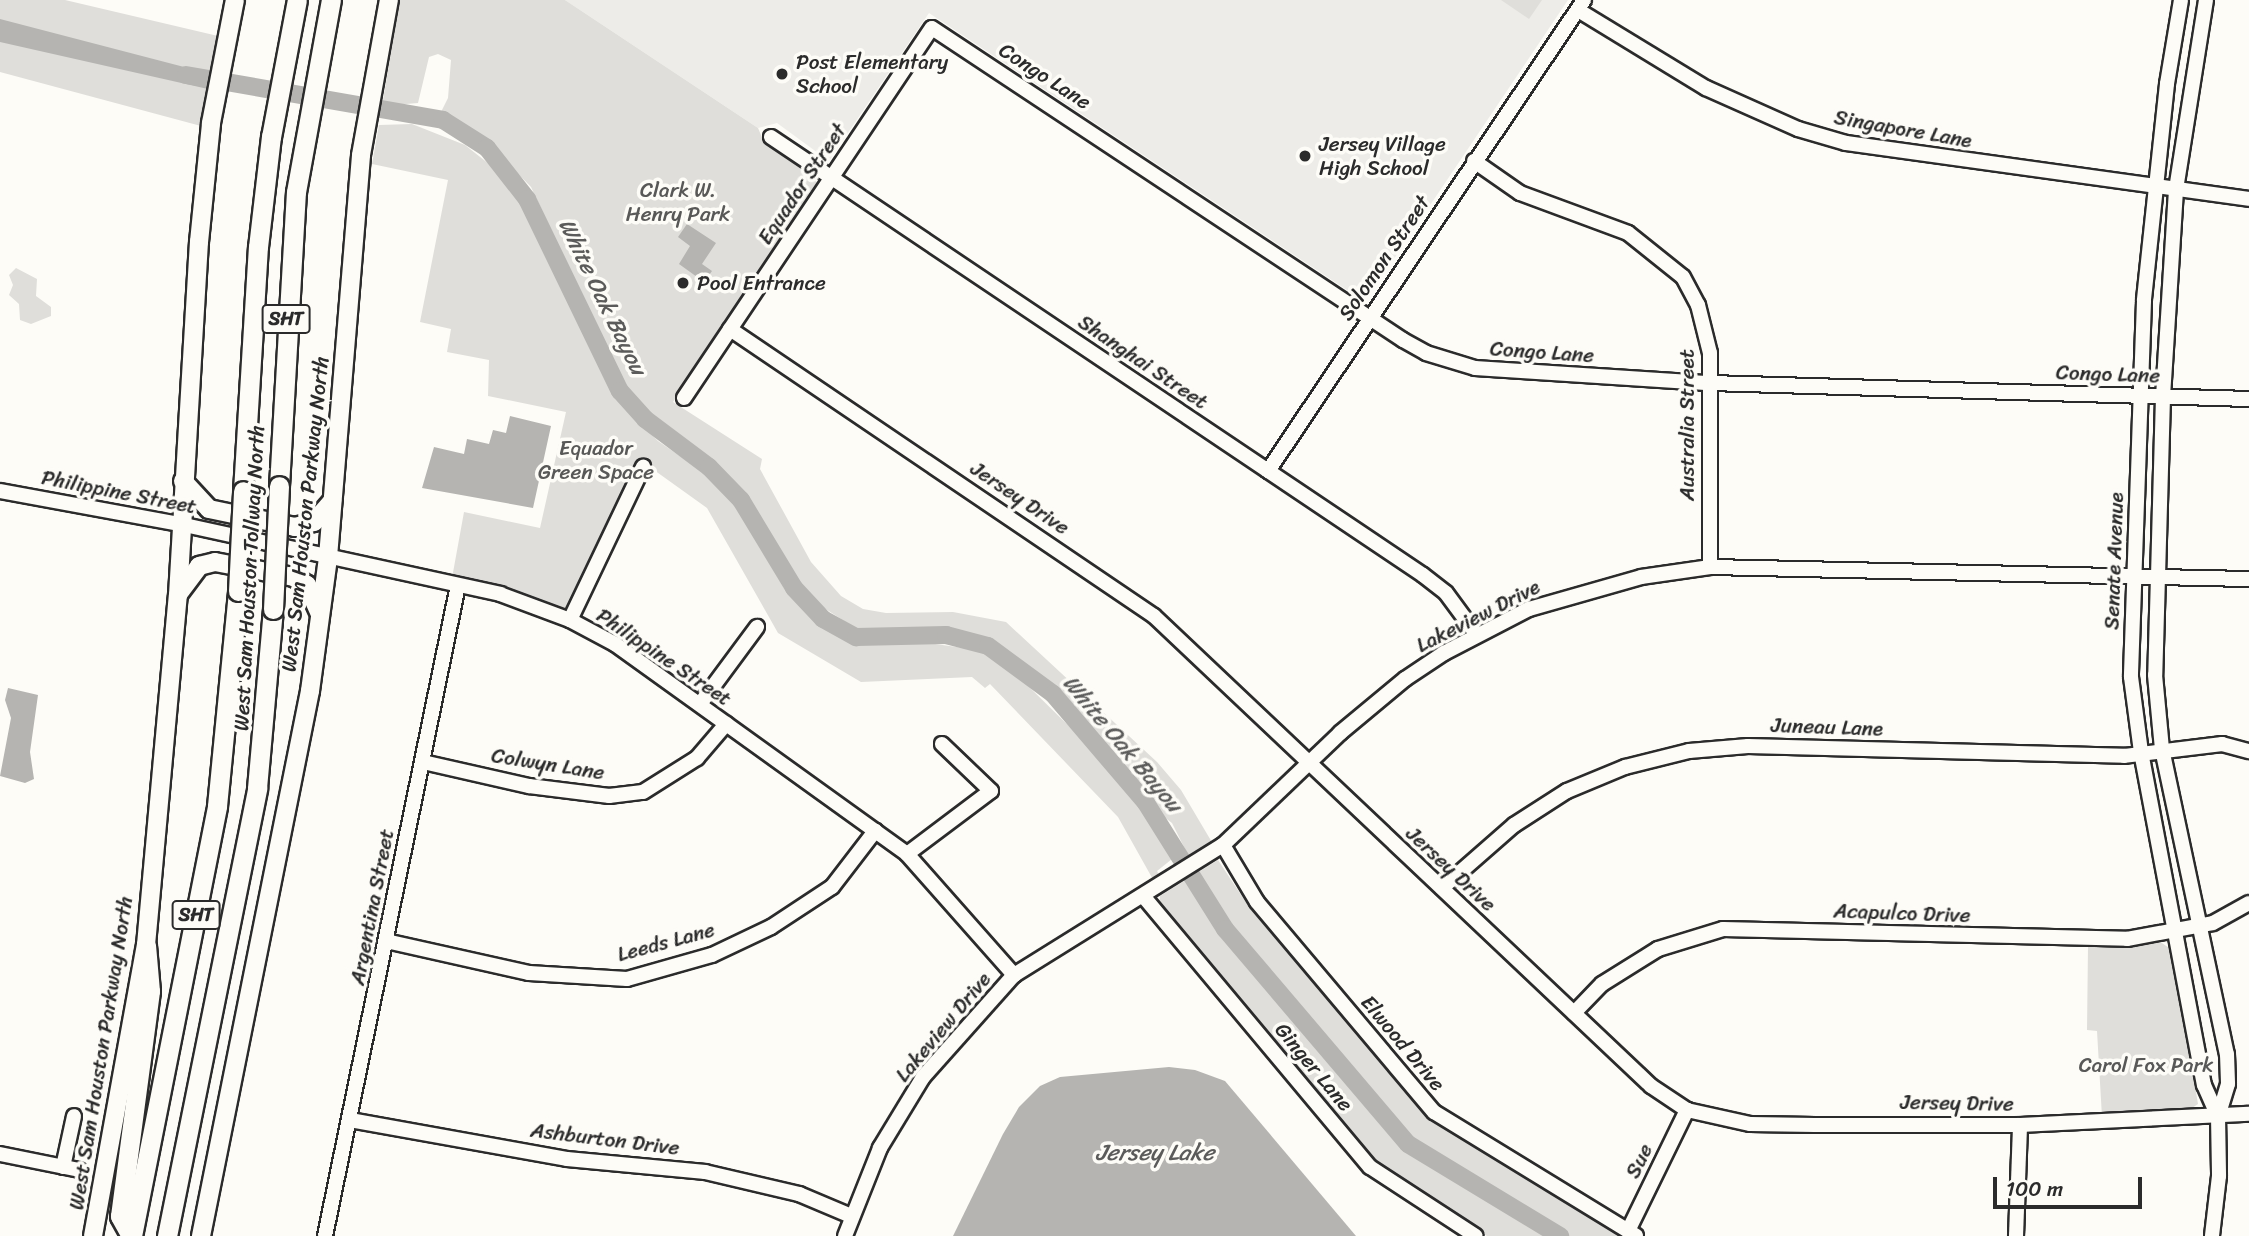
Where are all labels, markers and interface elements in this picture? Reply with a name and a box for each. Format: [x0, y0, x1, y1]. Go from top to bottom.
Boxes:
street label: Congo Lane [994, 37, 1096, 115]
place label: Post Elementary School [796, 49, 950, 99]
marker: Post Elementary School [774, 66, 790, 82]
street label: Singapore Lane [1832, 104, 1974, 154]
street label: Equador Street [752, 119, 852, 249]
place label: Jersey Village High School [1319, 131, 1446, 181]
marker: Jersey Village High School [1297, 148, 1313, 164]
park label: Clark W. Henry Park [626, 177, 730, 227]
street label: Solomon Street [1333, 191, 1435, 325]
water label: White Oak Bayou [552, 214, 652, 380]
place label: Pool Entrance [697, 270, 826, 296]
marker: Pool Entrance [675, 275, 691, 291]
road number: SHT [262, 304, 310, 334]
street label: Shanghai Street [1074, 309, 1212, 415]
street label: Congo Lane [1489, 336, 1595, 368]
street label: Australia Street [1674, 349, 1700, 501]
street label: West Sam Houston Parkway North [276, 355, 334, 673]
street label: Congo Lane [2056, 360, 2160, 388]
street label: West Sam Houston Tollway North [228, 424, 270, 732]
park label: Equador Green Space [538, 435, 654, 485]
street label: Jersey Drive [966, 456, 1074, 540]
street label: Philippine Street [39, 465, 199, 519]
street label: Senate Avenue [2099, 492, 2129, 630]
street label: Lakeview Drive [1412, 574, 1544, 658]
street label: Philippine Street [592, 602, 736, 712]
water label: White Oak Bayou [1057, 670, 1187, 818]
street label: Juneau Lane [1770, 712, 1884, 742]
street label: Colwyn Lane [490, 743, 606, 785]
street label: Jersey Drive [1401, 821, 1501, 917]
street label: Argentina Street [345, 827, 399, 987]
street label: West Sam Houston Parkway North [64, 894, 138, 1212]
street label: Acapulco Drive [1833, 898, 1971, 928]
road number: SHT [172, 900, 220, 931]
street label: Leeds Lane [615, 917, 717, 967]
street label: Lakeview Drive [890, 967, 996, 1087]
street label: Elwood Drive [1356, 990, 1450, 1096]
street label: Ginger Lane [1270, 1018, 1358, 1116]
park label: Carol Fox Park [2078, 1052, 2214, 1078]
street label: Jersey Drive [1900, 1089, 2014, 1117]
street label: Ashburton Drive [529, 1117, 681, 1161]
water label: Jersey Lake [1096, 1139, 1214, 1167]
street label: Sue [1620, 1140, 1658, 1182]
scale bar [1997, 1162, 2146, 1206]
text: 100 m [2006, 1170, 2063, 1208]

